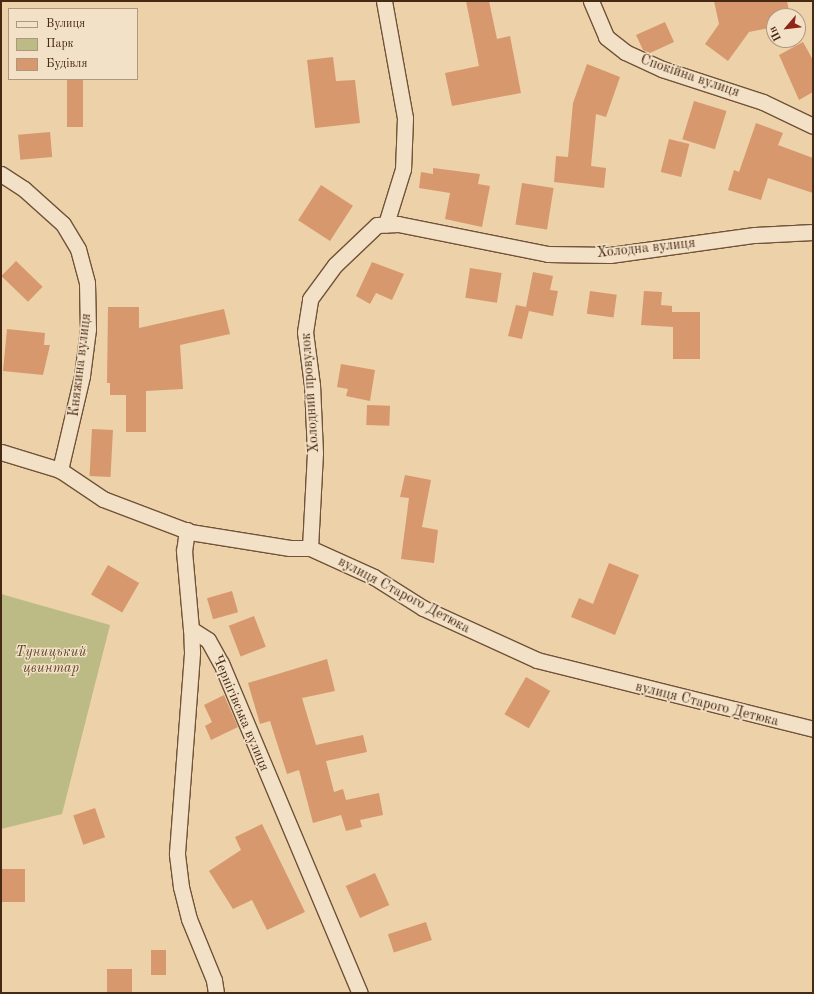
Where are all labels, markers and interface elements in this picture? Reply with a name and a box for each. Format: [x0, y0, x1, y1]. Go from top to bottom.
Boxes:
legend [8, 8, 138, 80]
north arrow [766, 8, 806, 48]
text: Вулиця [46, 18, 85, 30]
text: Пн [767, 24, 784, 43]
text: Парк [46, 38, 74, 50]
street label: Спокійна вулиця [638, 51, 742, 101]
text: Будівля [46, 58, 88, 70]
street label: Холодна вулиця [596, 234, 696, 262]
street label: Княжина вулиця [65, 312, 95, 418]
street label: Холодний провулок [297, 332, 323, 454]
street label: вулиця Старого Детюка [335, 553, 473, 637]
park label: Туницький цвинтар [16, 644, 86, 676]
street label: Чернігівська вулиця [209, 652, 273, 774]
street label: вулиця Старого Детюка [634, 678, 780, 730]

